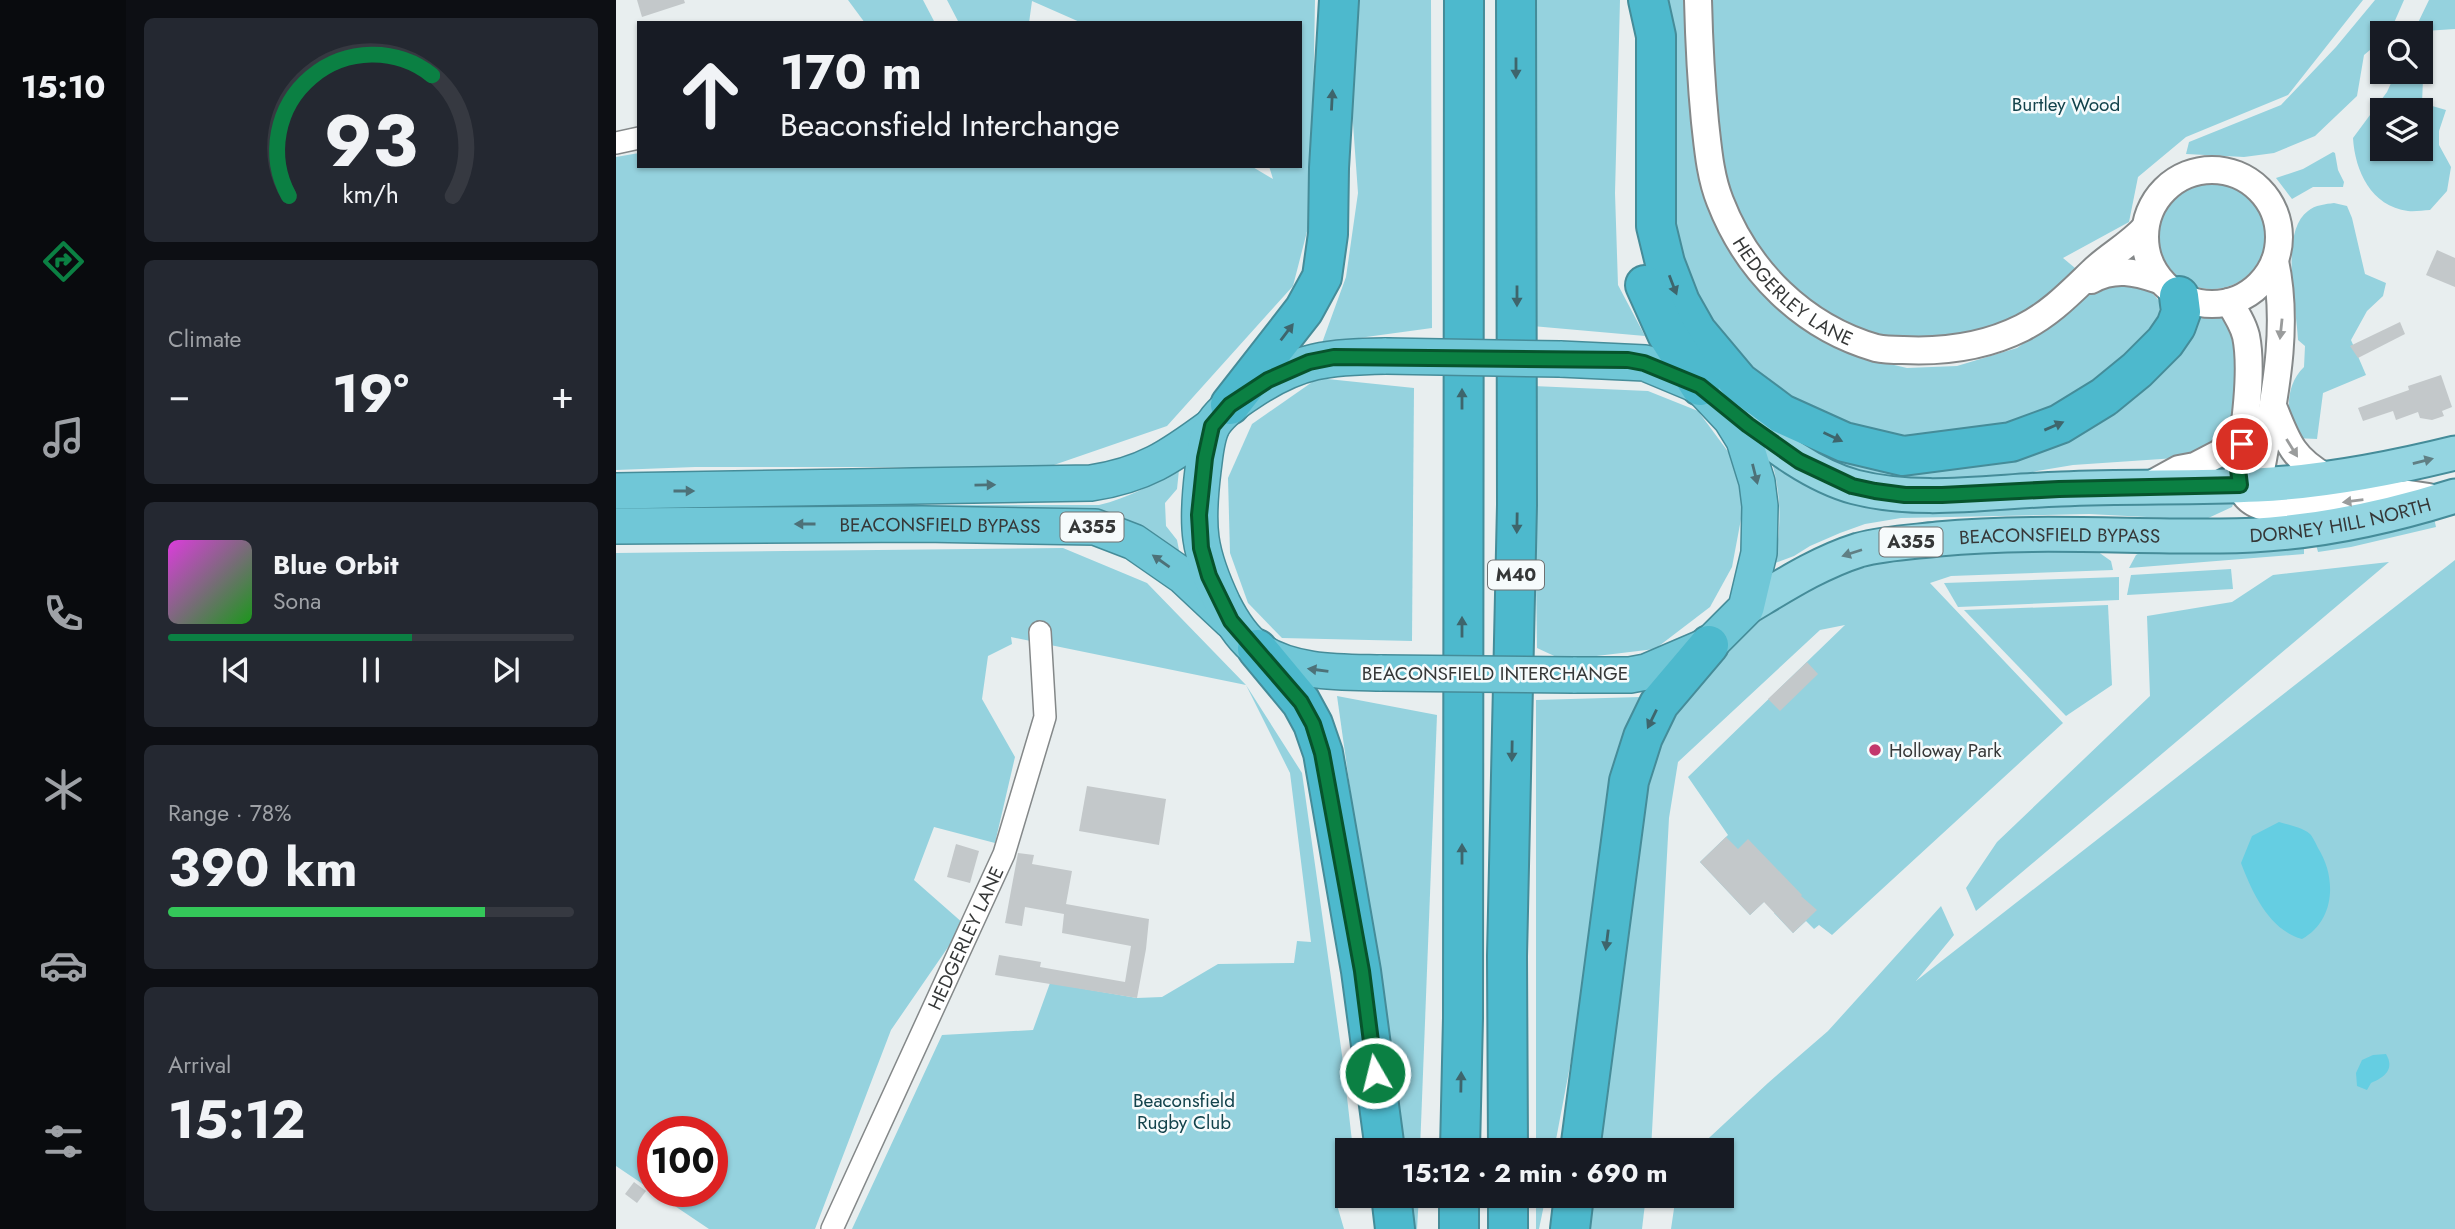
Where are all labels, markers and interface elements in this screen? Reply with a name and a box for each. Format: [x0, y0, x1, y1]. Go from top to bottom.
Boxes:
map controls [2370, 21, 2433, 161]
button: search [2370, 21, 2433, 84]
text: 170 m [780, 37, 922, 107]
icon: ahead [665, 49, 756, 140]
one-way arrow [1510, 57, 1522, 79]
text: 15:10 [21, 64, 105, 110]
text: 93 [324, 88, 418, 193]
one-way arrow [1327, 89, 1338, 111]
park label: Burtley Wood [2012, 91, 2120, 118]
button: layers [2370, 98, 2433, 161]
text: Beaconsfield Interchange [780, 102, 1120, 148]
text: km/h [343, 176, 399, 212]
street label: HEDGERLEY LANE [1726, 232, 1857, 352]
icon: directions [39, 237, 88, 286]
one-way arrow [1668, 275, 1679, 296]
one-way arrow [1511, 285, 1523, 307]
one-way arrow [2275, 318, 2286, 340]
text: Climate [168, 322, 241, 356]
one-way arrow [1280, 322, 1294, 341]
text: 19° [332, 356, 409, 432]
text: − [168, 367, 190, 422]
text: + [551, 367, 574, 422]
one-way arrow [1457, 388, 1468, 410]
icon: music [39, 413, 88, 462]
pin [2212, 414, 2272, 474]
one-way arrow [2044, 420, 2065, 431]
icon: arrive [2223, 425, 2261, 463]
one-way arrow [1823, 431, 1843, 443]
one-way arrow [2285, 438, 2298, 457]
one-way arrow [2412, 455, 2434, 466]
one-way arrow [1750, 464, 1761, 486]
one-way arrow [974, 479, 996, 491]
one-way arrow [673, 485, 695, 497]
street label: DORNEY HILL NORTH [2249, 491, 2434, 549]
one-way arrow [2342, 495, 2364, 506]
street label: BEACONSFIELD BYPASS [839, 511, 1041, 540]
road number: A355 [1060, 512, 1124, 542]
one-way arrow [1511, 512, 1522, 534]
one-way arrow [794, 518, 816, 530]
street label: BEACONSFIELD BYPASS [1958, 521, 2161, 551]
road number: A355 [1880, 528, 1942, 556]
text: Blue Orbit [273, 546, 398, 584]
one-way arrow [1842, 548, 1863, 559]
one-way arrow [1152, 554, 1170, 568]
road number: M40 [1488, 560, 1544, 590]
text: Sona [273, 584, 321, 618]
icon: phone [39, 589, 88, 638]
one-way arrow [1456, 615, 1468, 637]
icon: previous [217, 651, 255, 689]
icon: pause [352, 651, 390, 689]
icon: next [487, 651, 525, 689]
street label: BEACONSFIELD INTERCHANGE [1362, 660, 1628, 687]
one-way arrow [1307, 664, 1329, 675]
one-way arrow [1647, 709, 1658, 729]
place label: Holloway Park [1889, 737, 2002, 764]
one-way arrow [1506, 740, 1518, 762]
marker: Holloway Park [1867, 742, 1883, 758]
icon: climate [39, 765, 88, 814]
text: Range · 78% [168, 796, 292, 830]
text: 390 km [168, 830, 358, 906]
one-way arrow [1456, 843, 1468, 865]
street label: HEDGERLEY LANE [921, 862, 1010, 1014]
one-way arrow [1602, 929, 1613, 951]
icon: car [39, 941, 88, 990]
position arrow [1338, 1036, 1412, 1110]
text: Arrival [168, 1048, 231, 1082]
one-way arrow [1456, 1070, 1467, 1092]
text: 15:12 [168, 1082, 305, 1158]
park label: Beaconsfield Rugby Club [1133, 1087, 1235, 1136]
speed limit sign: 100 [637, 1116, 728, 1207]
icon: filters [39, 1117, 88, 1166]
text: 15:12 · 2 min · 690 m [1401, 1154, 1668, 1192]

